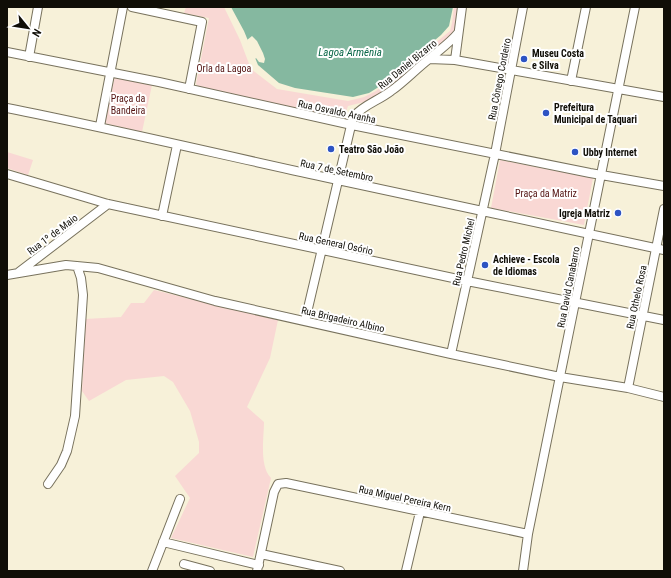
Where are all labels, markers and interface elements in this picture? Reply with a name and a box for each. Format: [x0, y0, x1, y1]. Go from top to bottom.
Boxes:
north arrow [8, 8, 48, 48]
text: N [29, 27, 44, 39]
street label: Rua Daniel Bizarro [376, 37, 439, 91]
street label: Rua Cônego Cordeiro [486, 37, 513, 121]
water label: Lagoa Armênia [318, 46, 382, 59]
place label: Museu Costa e Silva [532, 48, 584, 71]
marker: Museu Costa e Silva [519, 54, 529, 64]
park label: Orla da Lagoa [197, 63, 252, 74]
park label: Praça da Bandeira [111, 93, 146, 116]
street label: Rua Osvaldo Aranha [297, 98, 377, 125]
place label: Prefeitura Municipal de Taquari [554, 102, 637, 125]
marker: Prefeitura Municipal de Taquari [541, 108, 551, 118]
marker: Teatro São João [326, 144, 336, 154]
place label: Teatro São João [339, 144, 404, 155]
marker: Ubby Internet [570, 147, 580, 157]
place label: Ubby Internet [583, 147, 637, 158]
street label: Rua 7 de Setembro [299, 157, 374, 184]
park label: Praça da Matriz [515, 188, 577, 199]
place label: Igreja Matriz [559, 208, 610, 219]
marker: Igreja Matriz [613, 208, 623, 218]
street label: Rua 1º de Maio [25, 212, 80, 257]
street label: Rua Pedro Michel [450, 217, 477, 287]
street label: Rua General Osório [298, 230, 374, 257]
street label: Rua David Canabarro [555, 246, 582, 329]
place label: Achieve - Escola de Idiomas [493, 254, 560, 277]
marker: Achieve - Escola de Idiomas [480, 260, 490, 270]
street label: Rua Othelo Rosa [624, 264, 649, 330]
street label: Rua Brigadeiro Albino [300, 305, 386, 334]
street label: Rua Miguel Pereira Kern [358, 483, 452, 514]

